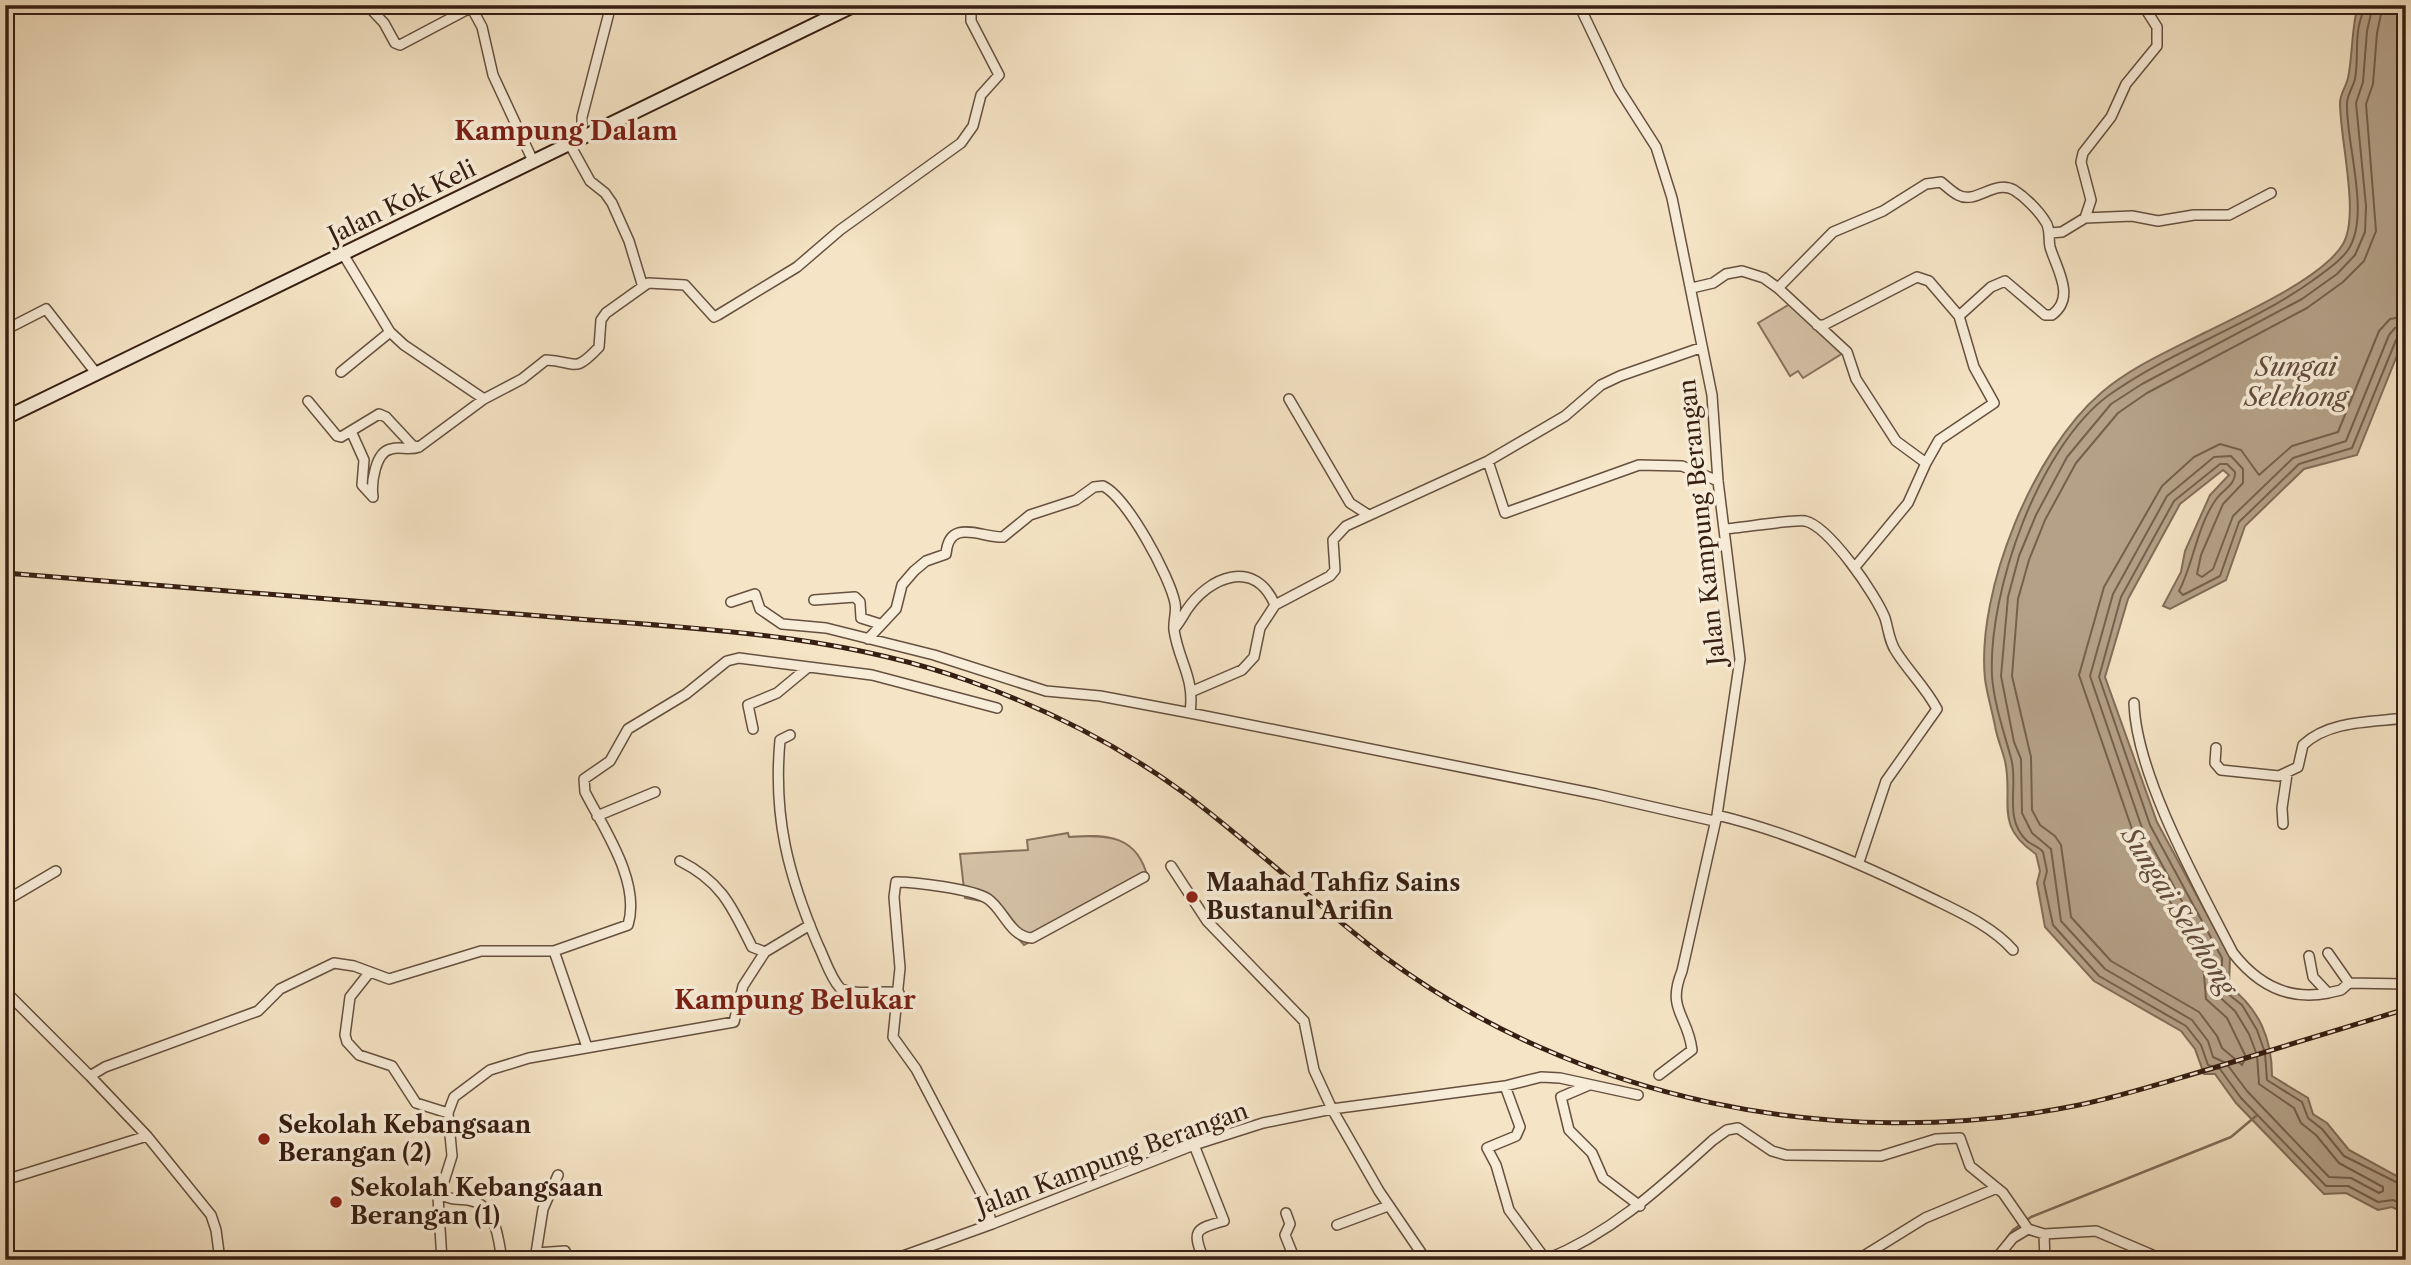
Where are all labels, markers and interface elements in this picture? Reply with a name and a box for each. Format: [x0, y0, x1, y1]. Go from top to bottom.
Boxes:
district label: Kampung Dalam [454, 115, 678, 147]
street label: Jalan Kok Keli [320, 153, 480, 251]
water label: Sungai Selehong [2242, 351, 2350, 413]
street label: Jalan Kampung Berangan [1672, 378, 1731, 671]
water label: Sungai Selehong [2114, 820, 2245, 1003]
place label: Maahad Tahfiz Sains Bustanul Arifin [1206, 868, 1460, 925]
marker: Maahad Tahfiz Sains Bustanul Arifin [1184, 889, 1200, 905]
district label: Kampung Belukar [674, 984, 916, 1016]
street label: Jalan Kampung Berangan [968, 1096, 1252, 1223]
place label: Sekolah Kebangsaan Berangan (2) [278, 1110, 532, 1167]
marker: Sekolah Kebangsaan Berangan (2) [256, 1131, 272, 1147]
place label: Sekolah Kebangsaan Berangan (1) [350, 1173, 604, 1230]
marker: Sekolah Kebangsaan Berangan (1) [328, 1194, 344, 1210]

